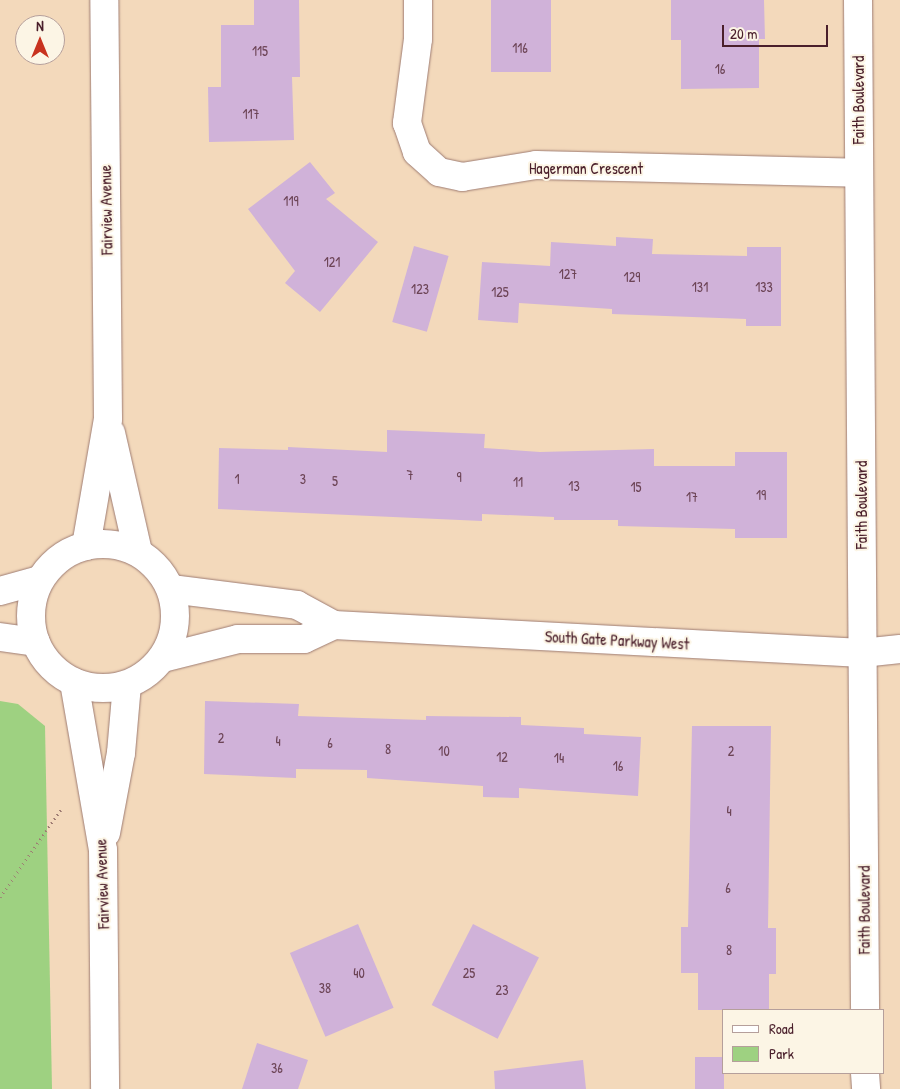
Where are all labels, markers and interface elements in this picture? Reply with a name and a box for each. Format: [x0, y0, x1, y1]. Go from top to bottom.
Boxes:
north arrow [15, 15, 65, 65]
scale bar [725, 15, 831, 47]
text: N [36, 16, 44, 35]
text: 20 m [730, 23, 757, 44]
house number: 116 [512, 40, 528, 56]
house number: 115 [252, 43, 268, 59]
street label: Faith Boulevard [848, 56, 868, 144]
house number: 16 [715, 61, 725, 77]
house number: 117 [242, 106, 260, 122]
street label: Hagerman Crescent [529, 158, 643, 178]
street label: Fairview Avenue [96, 165, 116, 255]
house number: 119 [283, 193, 299, 209]
house number: 121 [324, 254, 340, 270]
house number: 127 [559, 266, 577, 282]
house number: 129 [624, 269, 640, 285]
house number: 131 [692, 279, 708, 295]
house number: 133 [755, 279, 773, 295]
house number: 123 [411, 281, 429, 297]
house number: 125 [491, 284, 509, 300]
street label: Faith Boulevard [851, 461, 871, 549]
house number: 7 [407, 467, 413, 483]
house number: 9 [456, 469, 462, 485]
house number: 1 [234, 471, 240, 487]
house number: 3 [300, 471, 306, 487]
house number: 5 [332, 473, 338, 489]
house number: 11 [513, 474, 523, 490]
house number: 13 [568, 478, 580, 494]
house number: 15 [630, 479, 642, 495]
house number: 19 [756, 487, 766, 503]
house number: 17 [686, 489, 698, 505]
street label: South Gate Parkway West [544, 627, 690, 653]
house number: 2 [218, 730, 224, 746]
house number: 4 [275, 733, 281, 749]
house number: 6 [327, 735, 333, 751]
house number: 8 [385, 741, 391, 757]
house number: 10 [438, 743, 450, 759]
house number: 2 [728, 743, 734, 759]
house number: 12 [496, 749, 508, 765]
house number: 14 [554, 750, 564, 766]
house number: 16 [613, 758, 623, 774]
house number: 4 [726, 803, 732, 819]
street label: Fairview Avenue [91, 839, 113, 929]
street label: Faith Boulevard [854, 866, 874, 954]
house number: 6 [725, 880, 731, 896]
house number: 8 [726, 942, 732, 958]
house number: 40 [353, 965, 365, 981]
house number: 25 [463, 965, 475, 981]
house number: 38 [319, 980, 331, 996]
house number: 23 [496, 982, 508, 998]
legend [722, 1009, 885, 1074]
text: Road [769, 1018, 794, 1039]
text: Park [769, 1043, 794, 1064]
house number: 36 [271, 1060, 283, 1076]

